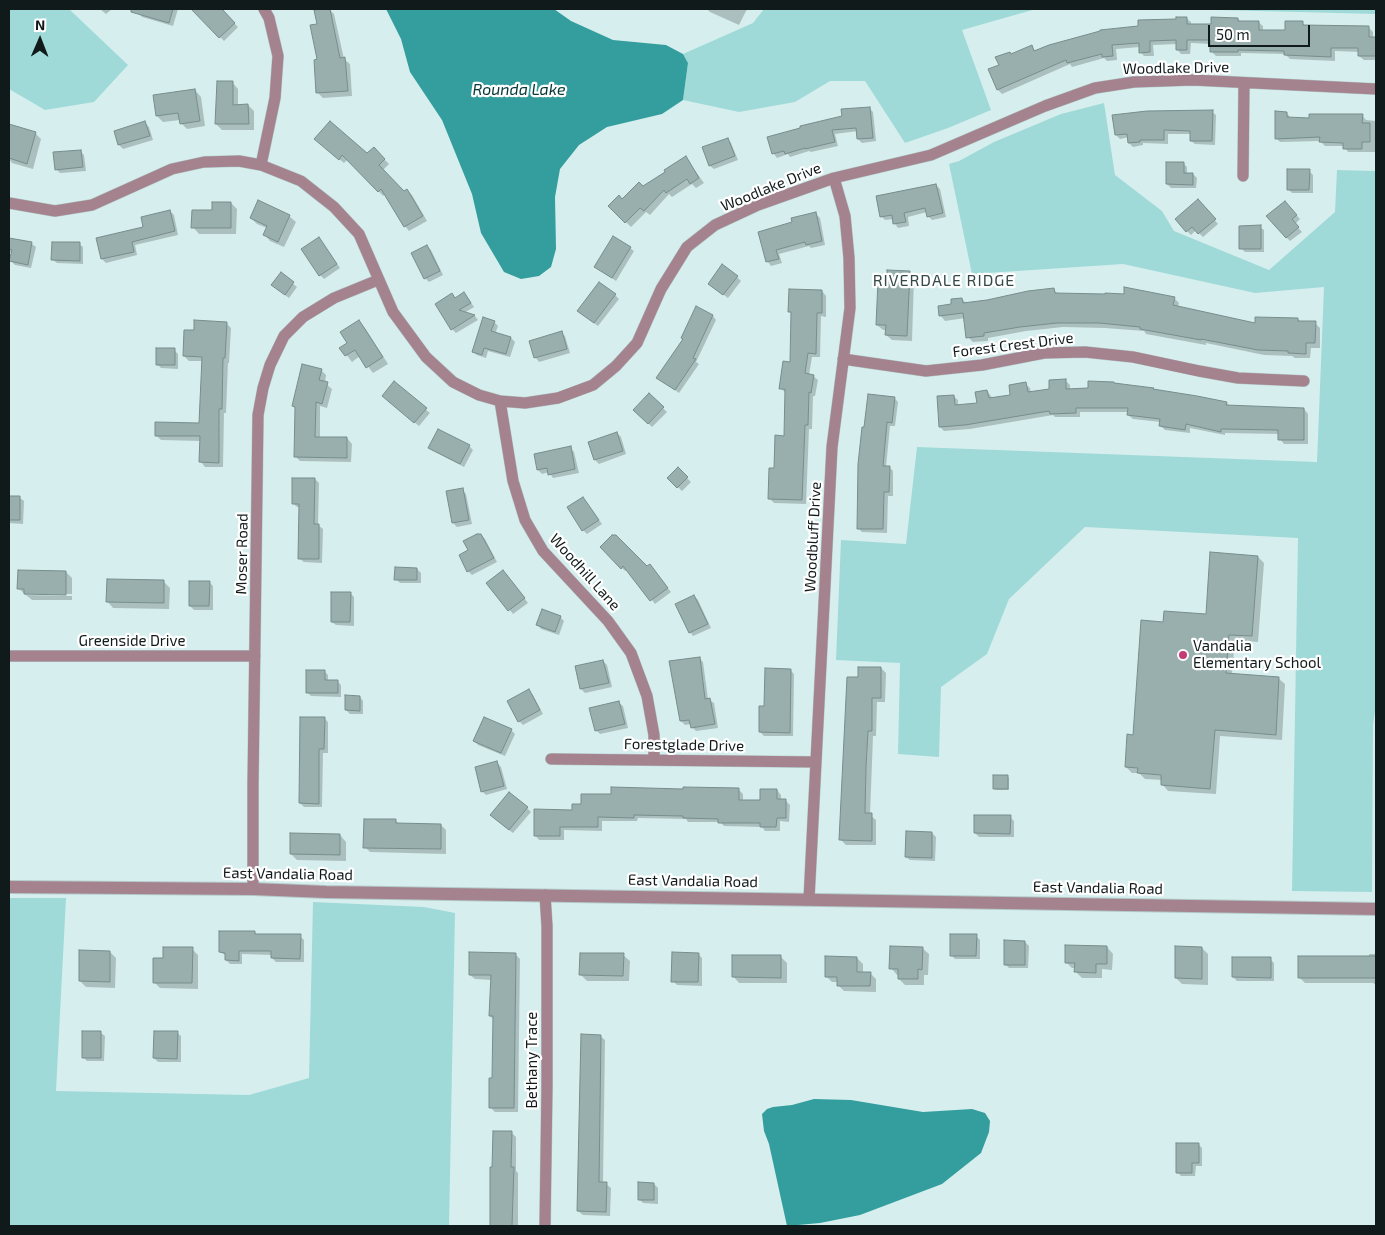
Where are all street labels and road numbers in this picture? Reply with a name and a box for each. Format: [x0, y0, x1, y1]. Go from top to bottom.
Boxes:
street label: Woodlake Drive [1123, 58, 1229, 78]
street label: Woodlake Drive [718, 159, 824, 215]
street label: Forest Crest Drive [952, 329, 1074, 361]
street label: Woodbluff Drive [801, 481, 825, 593]
street label: Moser Road [232, 513, 252, 595]
street label: Woodhill Lane [546, 530, 624, 614]
street label: Greenside Drive [78, 632, 186, 650]
street label: Forestglade Drive [624, 735, 744, 755]
street label: East Vandalia Road [223, 864, 353, 884]
street label: East Vandalia Road [628, 871, 758, 891]
street label: East Vandalia Road [1033, 878, 1163, 898]
street label: Bethany Trace [523, 1012, 541, 1108]

